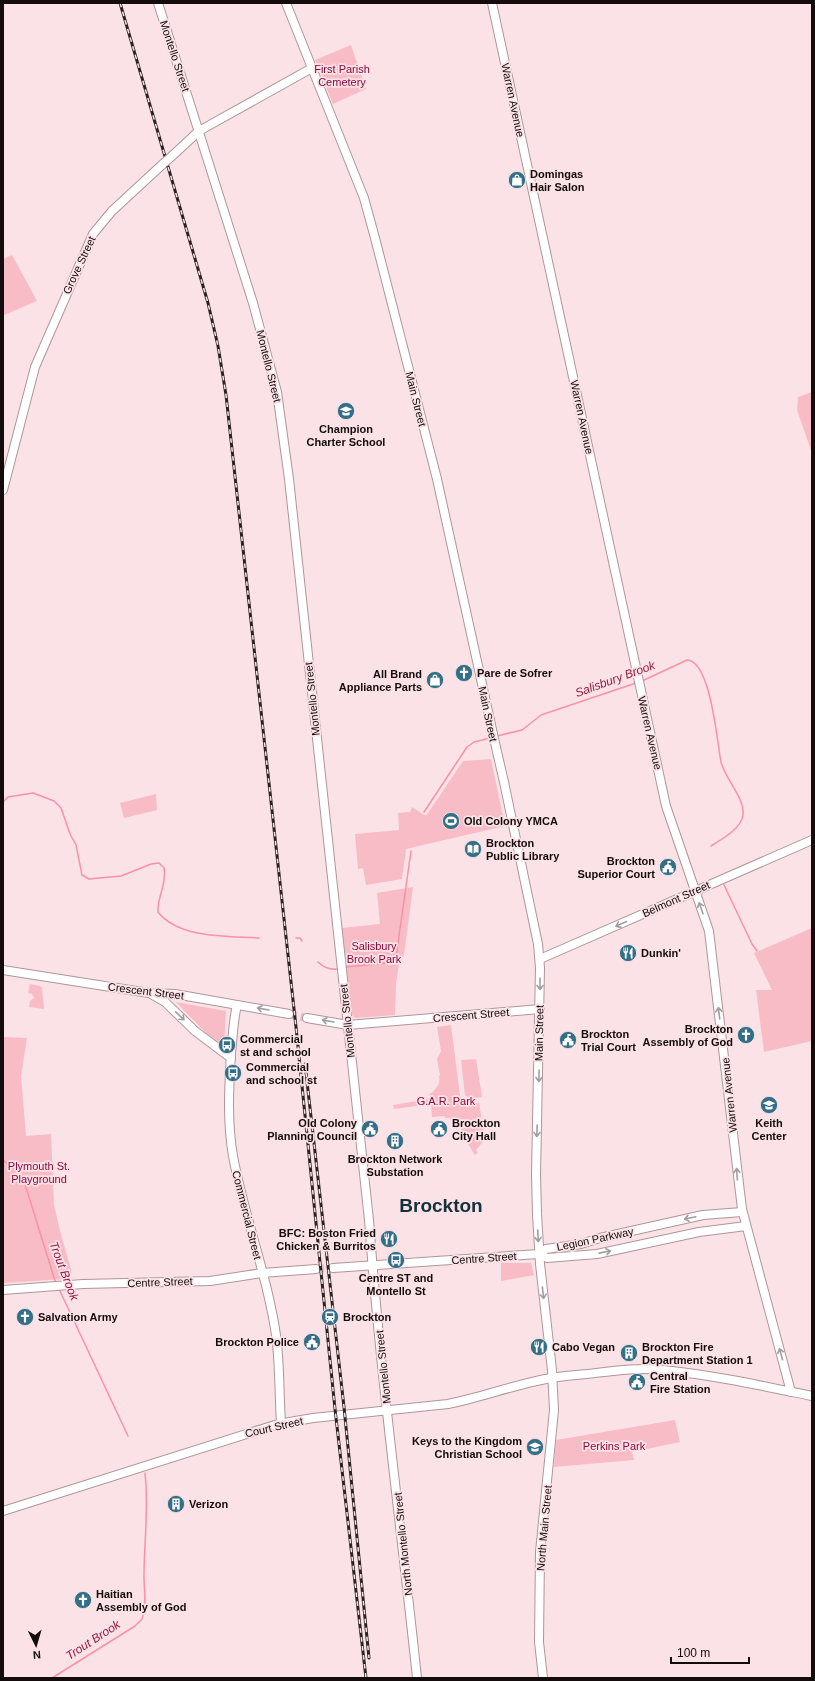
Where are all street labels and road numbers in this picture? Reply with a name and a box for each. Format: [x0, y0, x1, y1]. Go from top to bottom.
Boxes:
street label: Montello Street [158, 19, 192, 93]
street label: Warren Avenue [499, 62, 527, 138]
street label: Grove Street [60, 234, 98, 296]
street label: Montello Street [254, 329, 284, 403]
street label: Main Street [403, 370, 429, 428]
street label: Warren Avenue [568, 379, 596, 455]
street label: Montello Street [302, 662, 322, 736]
street label: Main Street [476, 685, 500, 743]
street label: Warren Avenue [636, 695, 664, 771]
street label: Belmont Street [640, 879, 712, 919]
street label: Crescent Street [107, 980, 185, 1002]
street label: Montello Street [337, 984, 357, 1058]
street label: Main Street [533, 1005, 545, 1061]
street label: Crescent Street [432, 1006, 510, 1024]
street label: Warren Avenue [719, 1057, 739, 1133]
street label: Commercial Street [230, 1169, 264, 1261]
street label: Legion Parkway [555, 1225, 635, 1253]
street label: Centre Street [451, 1250, 517, 1266]
street label: Centre Street [127, 1275, 193, 1289]
street label: Montello Street [373, 1330, 393, 1404]
street label: Court Street [244, 1414, 304, 1440]
street label: North Main Street [534, 1485, 554, 1571]
street label: North Montello Street [392, 1492, 414, 1596]

